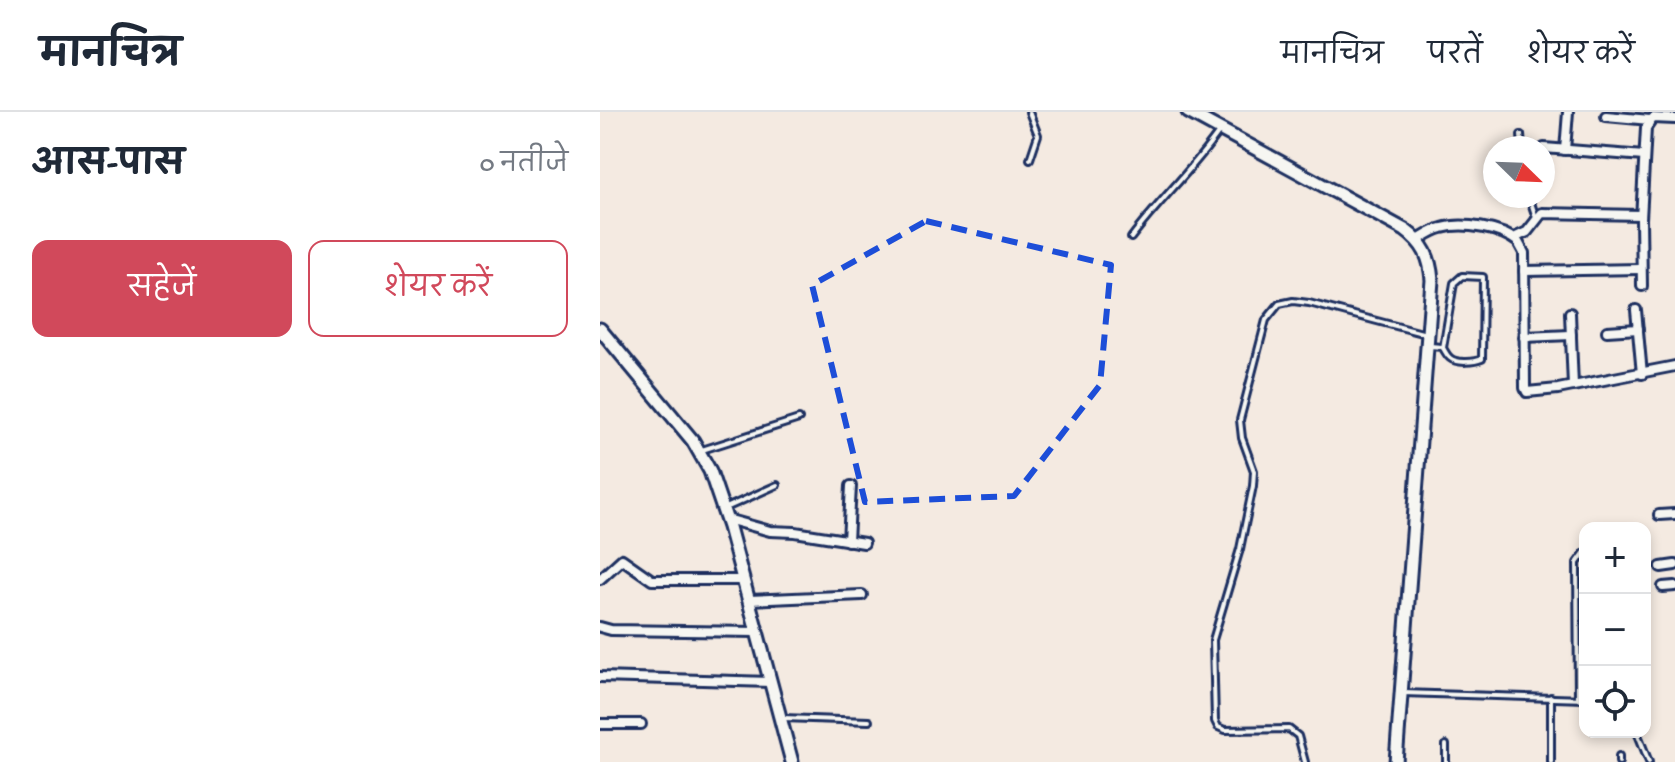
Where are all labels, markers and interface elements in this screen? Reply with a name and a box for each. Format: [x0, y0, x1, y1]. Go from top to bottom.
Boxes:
text: मानचित्र [40, 36, 181, 80]
text: मानचित्र [1281, 41, 1384, 74]
text: परतें [1428, 41, 1483, 74]
text: शेयर करें [1527, 41, 1635, 74]
north arrow [1483, 136, 1555, 208]
text: आस-पास [32, 147, 184, 187]
text: 0 नतीजे [480, 151, 568, 182]
button: सहेजें [32, 240, 292, 337]
button: शेयर करें [308, 240, 568, 337]
map controls [1579, 522, 1651, 738]
button: + [1579, 522, 1651, 594]
button: − [1579, 594, 1651, 666]
button: locate [1579, 666, 1651, 738]

